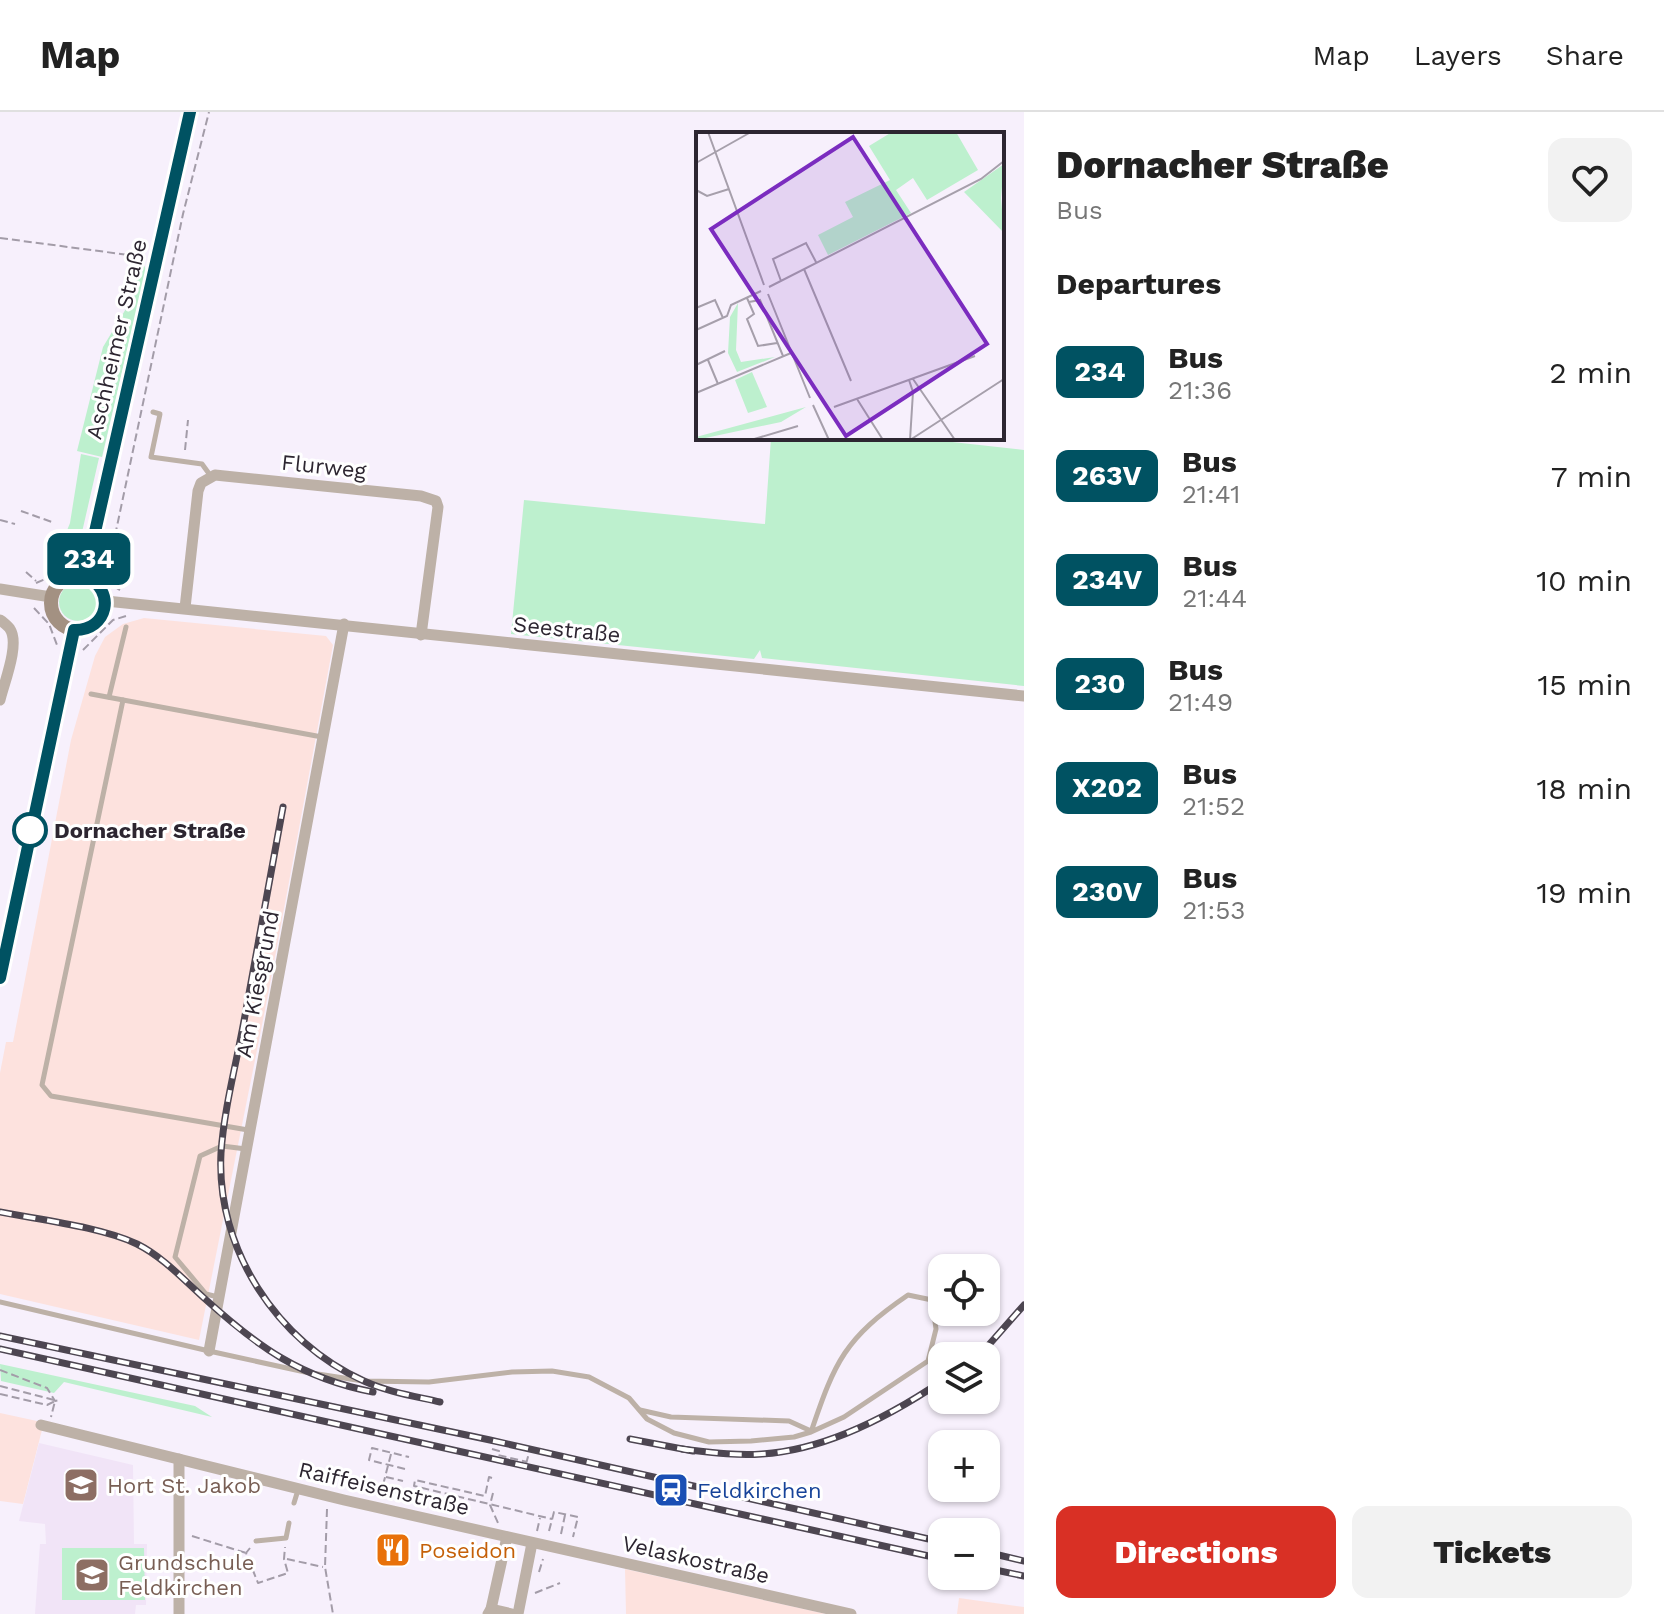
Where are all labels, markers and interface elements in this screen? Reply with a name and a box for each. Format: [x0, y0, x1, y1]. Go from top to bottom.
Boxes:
text: Map [40, 33, 120, 77]
text: Map [1313, 39, 1370, 72]
text: Layers [1414, 39, 1502, 72]
text: Share [1546, 39, 1624, 72]
inset map [696, 132, 1004, 440]
button: heart [1548, 138, 1632, 222]
text: Dornacher Straße [1056, 143, 1389, 187]
text: Bus [1056, 195, 1103, 225]
street label: Aschheimer Straße [81, 237, 152, 442]
text: Departures [1056, 266, 1221, 301]
text: Bus [1168, 340, 1223, 375]
text: 234 [1074, 355, 1126, 388]
text: 2 min [1549, 355, 1632, 390]
text: 21:36 [1168, 375, 1232, 405]
text: Bus [1182, 444, 1237, 479]
street label: Flurweg [280, 450, 368, 483]
text: 263V [1072, 459, 1142, 492]
text: 7 min [1551, 459, 1632, 494]
text: 21:41 [1182, 479, 1240, 509]
line badge: 234 [43, 533, 135, 585]
text: 234 [63, 542, 115, 575]
text: Bus [1182, 548, 1237, 583]
text: 234V [1072, 563, 1142, 596]
text: 10 min [1536, 563, 1632, 598]
text: 21:44 [1182, 583, 1247, 613]
street label: Seestraße [512, 611, 622, 648]
text: Bus [1168, 652, 1223, 687]
text: 230 [1074, 667, 1126, 700]
text: 15 min [1537, 667, 1632, 702]
text: 21:49 [1168, 687, 1233, 717]
text: Bus [1182, 756, 1237, 791]
text: X202 [1072, 771, 1142, 804]
text: 18 min [1536, 771, 1632, 806]
text: 21:52 [1182, 791, 1245, 821]
marker: Dornacher Straße [13, 813, 47, 847]
place label: Dornacher Straße [54, 818, 246, 843]
text: Bus [1182, 860, 1237, 895]
text: 230V [1072, 875, 1142, 908]
text: 19 min [1536, 875, 1632, 910]
text: 21:53 [1182, 895, 1245, 925]
street label: Am Kiesgrund [231, 908, 284, 1060]
map controls [928, 1254, 1000, 1590]
button: locate [928, 1254, 1000, 1326]
button: layers [928, 1342, 1000, 1414]
button: + [928, 1430, 1000, 1502]
street label: Raiffeisenstraße [296, 1457, 472, 1520]
school or university icon: Hort St. Jakob [62, 1466, 100, 1504]
station icon: Feldkirchen [652, 1471, 690, 1509]
place label: Hort St. Jakob [107, 1473, 261, 1498]
place label: Feldkirchen [697, 1478, 822, 1503]
button: Directions [1056, 1506, 1336, 1598]
button: Tickets [1352, 1506, 1632, 1598]
button: − [928, 1518, 1000, 1590]
street label: Velaskostraße [620, 1530, 772, 1589]
restaurant icon: Poseidon [374, 1531, 412, 1569]
place label: Poseidon [419, 1538, 516, 1563]
place label: Grundschule Feldkirchen [118, 1550, 254, 1600]
school or university icon: Grundschule Feldkirchen [73, 1556, 111, 1594]

